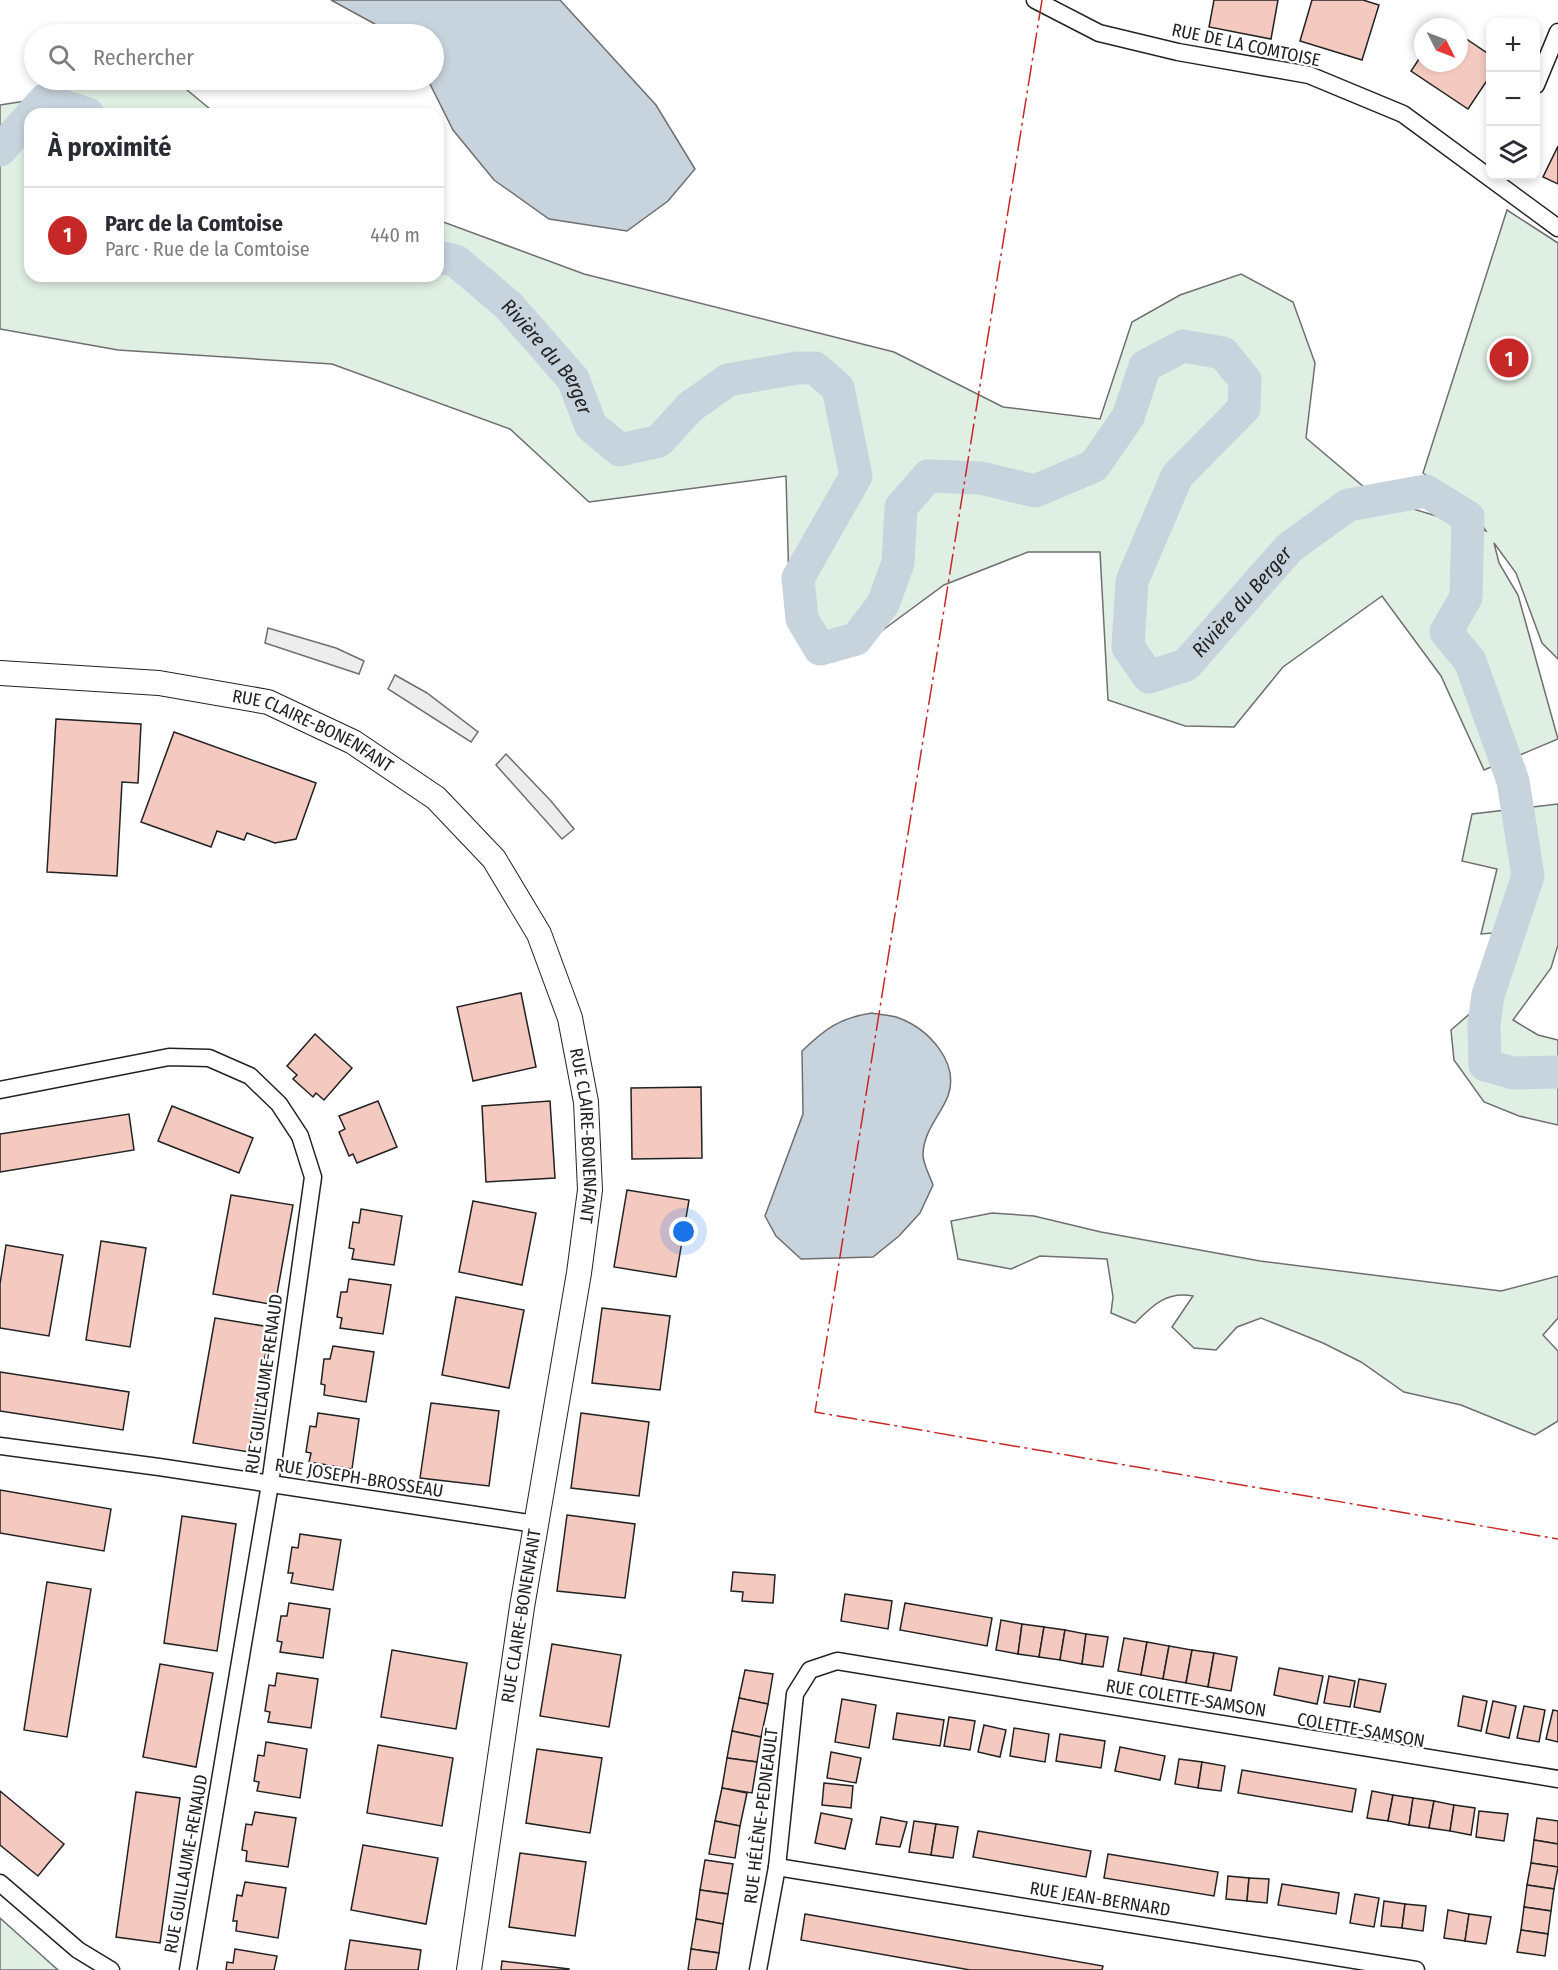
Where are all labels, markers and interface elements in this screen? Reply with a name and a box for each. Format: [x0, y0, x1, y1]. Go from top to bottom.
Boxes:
north arrow [1414, 18, 1468, 72]
map controls [1486, 18, 1540, 180]
button: + [1486, 18, 1540, 72]
street label: RUE DE LA COMTOISE [1170, 19, 1322, 71]
search box [24, 24, 444, 90]
icon: search [45, 41, 78, 74]
text: Rechercher [93, 44, 194, 71]
button: − [1486, 72, 1540, 126]
button: layers [1486, 126, 1540, 180]
text: À proximité [48, 132, 171, 163]
text: Parc de la Comtoise [105, 210, 283, 237]
text: 1 [63, 223, 72, 247]
text: 440 m [370, 223, 420, 247]
text: Parc · Rue de la Comtoise [105, 237, 310, 261]
water label: Rivière du Berger [497, 293, 598, 418]
pin: 1 [1490, 336, 1528, 380]
water label: Rivière du Berger [1187, 541, 1297, 662]
street label: RUE CLAIRE-BONENFANT [231, 685, 398, 777]
street label: RUE CLAIRE-BONENFANT [565, 1046, 601, 1225]
your location [669, 1217, 698, 1246]
street label: RUE GUILLAUME-RENAUD [240, 1293, 288, 1475]
street label: RUE JOSEPH-BROSSEAU [273, 1454, 445, 1502]
street label: RUE CLAIRE-BONENFANT [496, 1527, 546, 1705]
street label: RUE COLETTE-SAMSON [1104, 1674, 1268, 1722]
street label: COLETTE-SAMSON [1295, 1708, 1427, 1752]
street label: RUE HÉLÈNE-PEDNEAULT [738, 1726, 783, 1905]
street label: RUE GUILLAUME-RENAUD [159, 1773, 213, 1955]
street label: RUE JEAN-BERNARD [1028, 1877, 1172, 1921]

